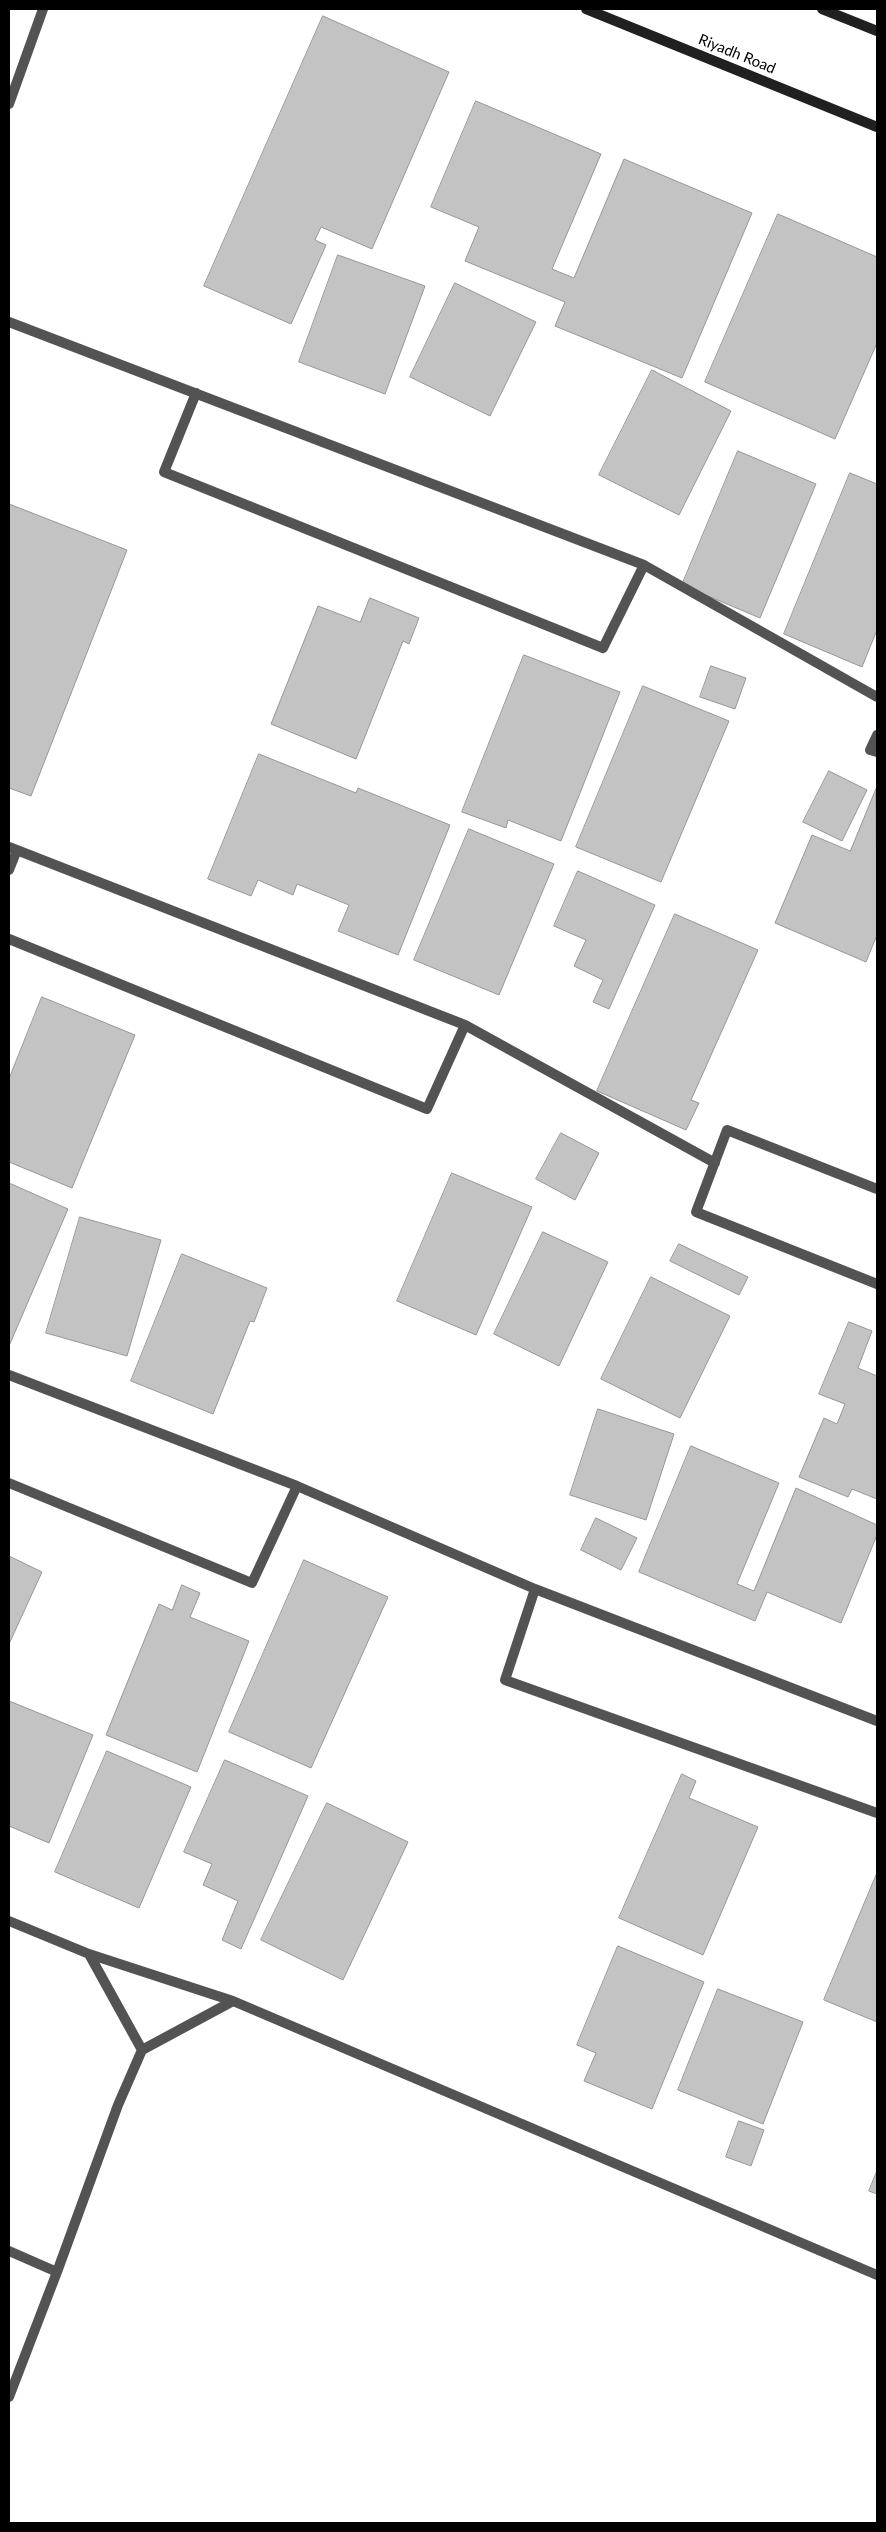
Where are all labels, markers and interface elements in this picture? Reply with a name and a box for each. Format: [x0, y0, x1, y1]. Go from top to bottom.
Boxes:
street label: Riyadh Road [696, 30, 778, 78]

